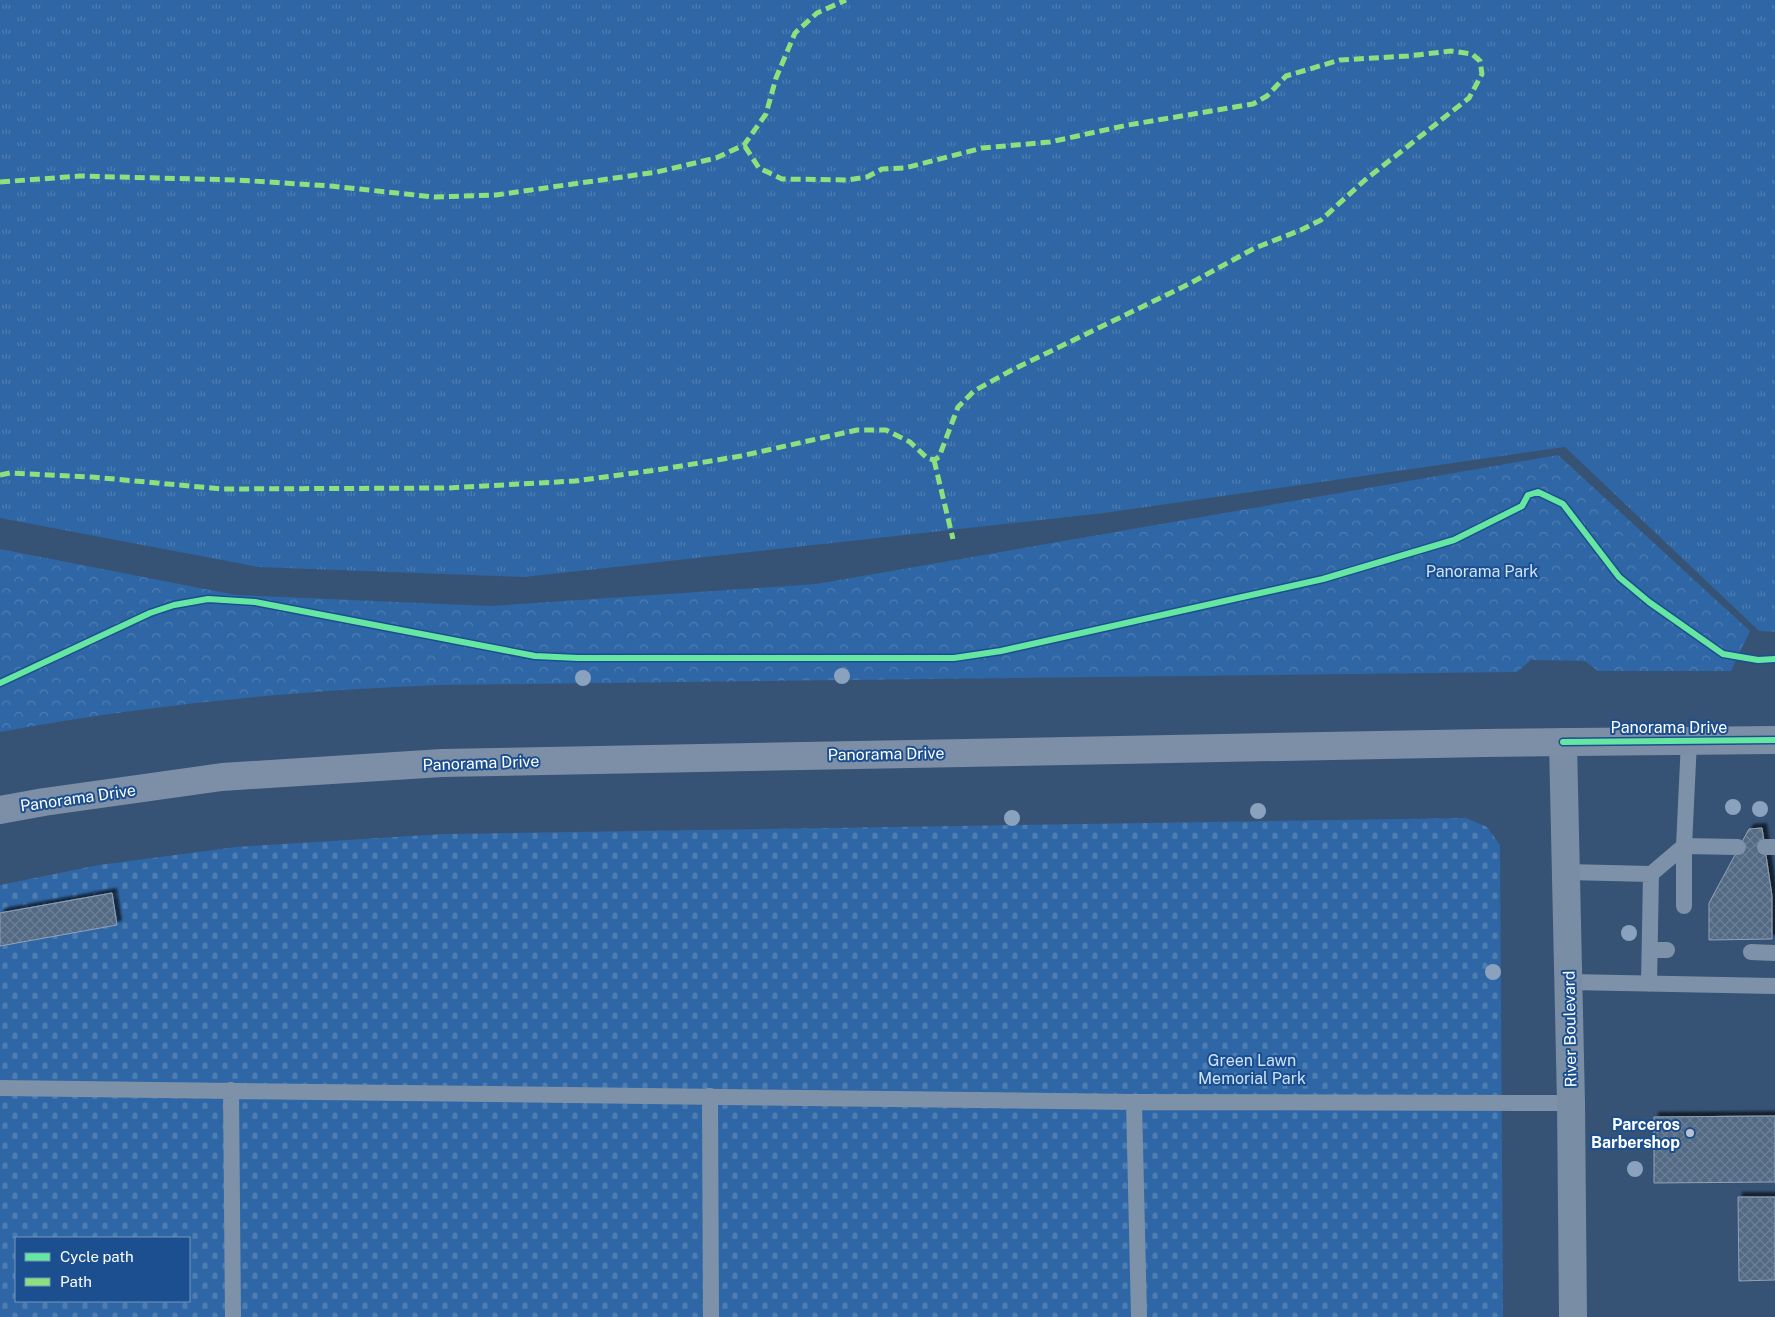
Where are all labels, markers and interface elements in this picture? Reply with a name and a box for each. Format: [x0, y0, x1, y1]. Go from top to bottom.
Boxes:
park label: Panorama Park [1426, 562, 1538, 581]
street label: Panorama Drive [1611, 718, 1727, 737]
street label: Panorama Drive [827, 743, 945, 765]
street label: Panorama Drive [422, 751, 540, 775]
street label: Panorama Drive [19, 780, 137, 816]
street label: River Boulevard [1559, 970, 1581, 1088]
park label: Green Lawn Memorial Park [1198, 1051, 1306, 1088]
place label: Parceros Barbershop [1591, 1115, 1680, 1152]
marker: Parceros Barbershop [1684, 1127, 1696, 1139]
legend [15, 1237, 190, 1302]
text: Cycle path [60, 1248, 134, 1265]
text: Path [60, 1273, 92, 1290]

